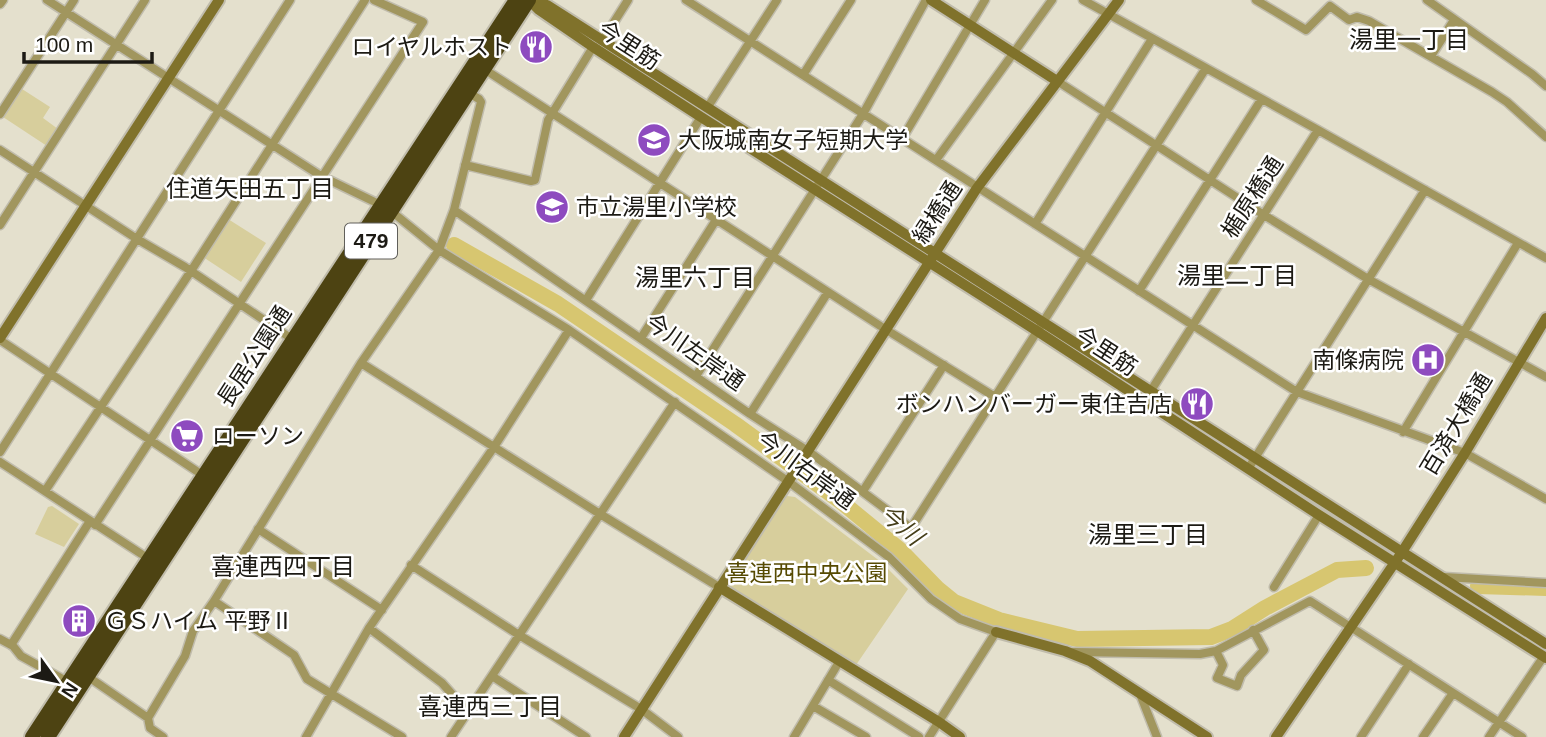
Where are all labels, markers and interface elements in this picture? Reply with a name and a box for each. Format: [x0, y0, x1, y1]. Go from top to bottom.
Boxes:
street label: 今里筋 [593, 15, 665, 75]
scale bar [24, 21, 152, 65]
district label: 湯里一丁目 [1349, 26, 1469, 53]
restaurant icon: ロイヤルホスト [517, 28, 555, 66]
text: 100 m [35, 33, 93, 56]
place label: ロイヤルホスト [352, 34, 512, 60]
school or university icon: 大阪城南女子短期大学 [635, 121, 673, 159]
place label: 大阪城南女子短期大学 [678, 127, 908, 153]
street label: 楯原橋通 [1216, 151, 1288, 243]
district label: 住道矢田五丁目 [166, 175, 334, 202]
street label: 緑橋通 [907, 176, 967, 248]
school or university icon: 市立湯里小学校 [533, 188, 571, 226]
place label: 市立湯里小学校 [576, 194, 737, 220]
road number: 479 [345, 224, 397, 258]
district label: 湯里二丁目 [1177, 262, 1297, 289]
district label: 湯里六丁目 [635, 264, 755, 291]
street label: 長居公園通 [212, 301, 296, 411]
street label: 今川左岸通 [640, 308, 750, 396]
street label: 今里筋 [1070, 321, 1142, 381]
hospital icon: 南條病院 [1409, 341, 1447, 379]
place label: 南條病院 [1312, 347, 1404, 373]
street label: 百済大橋通 [1415, 368, 1497, 480]
restaurant icon: ボンハンバーガー東住吉店 [1178, 385, 1216, 423]
place label: ボンハンバーガー東住吉店 [896, 391, 1172, 417]
supermarket icon: ローソン [168, 417, 206, 455]
place label: ローソン [212, 423, 304, 449]
street label: 今川右岸通 [752, 426, 860, 514]
water label: 今川 [874, 499, 931, 553]
district label: 湯里三丁目 [1088, 521, 1208, 548]
district label: 喜連西四丁目 [211, 553, 355, 580]
park label: 喜連西中央公園 [727, 560, 888, 586]
building icon: ＧＳハイム 平野Ⅱ [60, 602, 98, 640]
place label: ＧＳハイム 平野Ⅱ [104, 608, 293, 634]
north arrow [21, 646, 91, 716]
text: N [57, 679, 82, 701]
district label: 喜連西三丁目 [418, 693, 562, 720]

